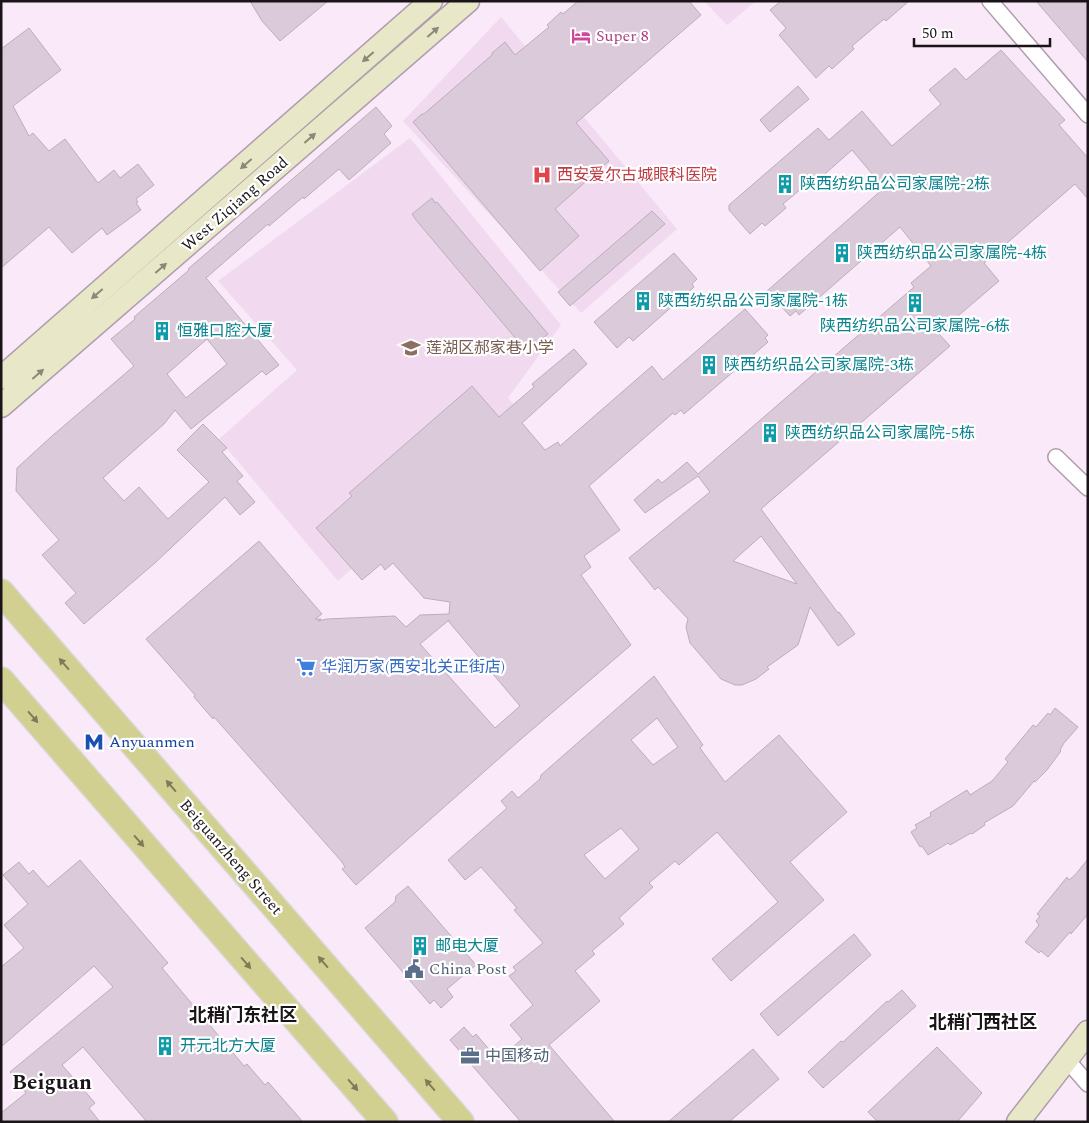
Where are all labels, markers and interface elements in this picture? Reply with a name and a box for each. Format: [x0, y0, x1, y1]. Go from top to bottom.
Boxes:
scale bar [914, 15, 1050, 47]
text: 50 m [922, 22, 954, 45]
place label: Super 8 [596, 24, 649, 48]
hotel icon: Super 8 [570, 25, 592, 47]
one-way arrow [427, 27, 439, 38]
one-way arrow [363, 51, 375, 63]
one-way arrow [304, 133, 317, 144]
street label: West Ziqiang Road [176, 151, 294, 257]
one-way arrow [241, 158, 253, 170]
place label: 西安爱尔古城眼科医院 [557, 163, 717, 187]
hospital icon: 西安爱尔古城眼科医院 [531, 164, 553, 186]
place label: 陕西纺织品公司家属院-2栋 [800, 172, 990, 196]
building icon: 陕西纺织品公司家属院-2栋 [774, 173, 796, 195]
place label: 陕西纺织品公司家属院-4栋 [857, 241, 1047, 265]
building icon: 陕西纺织品公司家属院-4栋 [831, 242, 853, 264]
one-way arrow [154, 262, 167, 273]
one-way arrow [92, 288, 104, 300]
place label: 陕西纺织品公司家属院-1栋 [658, 289, 848, 313]
building icon: 陕西纺织品公司家属院-1栋 [632, 290, 654, 312]
building icon: 陕西纺织品公司家属院-6栋 [904, 292, 926, 314]
place label: 陕西纺织品公司家属院-6栋 [820, 314, 1010, 338]
place label: 恒雅口腔大厦 [177, 319, 273, 343]
building icon: 恒雅口腔大厦 [151, 320, 173, 342]
place label: 莲湖区郝家巷小学 [426, 336, 554, 360]
school or university icon: 莲湖区郝家巷小学 [400, 337, 422, 359]
place label: 陕西纺织品公司家属院-3栋 [724, 353, 914, 377]
building icon: 陕西纺织品公司家属院-3栋 [698, 354, 720, 376]
one-way arrow [32, 369, 44, 380]
place label: 陕西纺织品公司家属院-5栋 [785, 421, 975, 445]
building icon: 陕西纺织品公司家属院-5栋 [759, 422, 781, 444]
place label: 华润万家(西安北关正街店) [321, 655, 505, 679]
supermarket icon: 华润万家(西安北关正街店) [295, 656, 317, 678]
one-way arrow [58, 658, 70, 670]
one-way arrow [27, 711, 39, 723]
place label: Anyuanmen [109, 730, 195, 754]
metro station icon: Anyuanmen [83, 731, 105, 753]
one-way arrow [165, 780, 176, 793]
street label: Beiguanzheng Street [174, 794, 288, 921]
one-way arrow [133, 834, 145, 846]
place label: 邮电大厦 [435, 934, 499, 958]
building icon: 邮电大厦 [409, 935, 431, 957]
one-way arrow [240, 956, 252, 968]
one-way arrow [317, 957, 329, 969]
place label: China Post [429, 957, 507, 981]
public building icon: China Post [403, 958, 425, 980]
district label: 北稍门东社区 [189, 1002, 297, 1029]
district label: 北稍门西社区 [929, 1009, 1037, 1036]
place label: 开元北方大厦 [180, 1034, 276, 1058]
building icon: 开元北方大厦 [154, 1035, 176, 1057]
place label: 中国移动 [485, 1044, 549, 1068]
office icon: 中国移动 [459, 1045, 481, 1067]
district label: Beiguan [12, 1067, 92, 1099]
one-way arrow [347, 1079, 359, 1091]
one-way arrow [424, 1079, 435, 1092]

